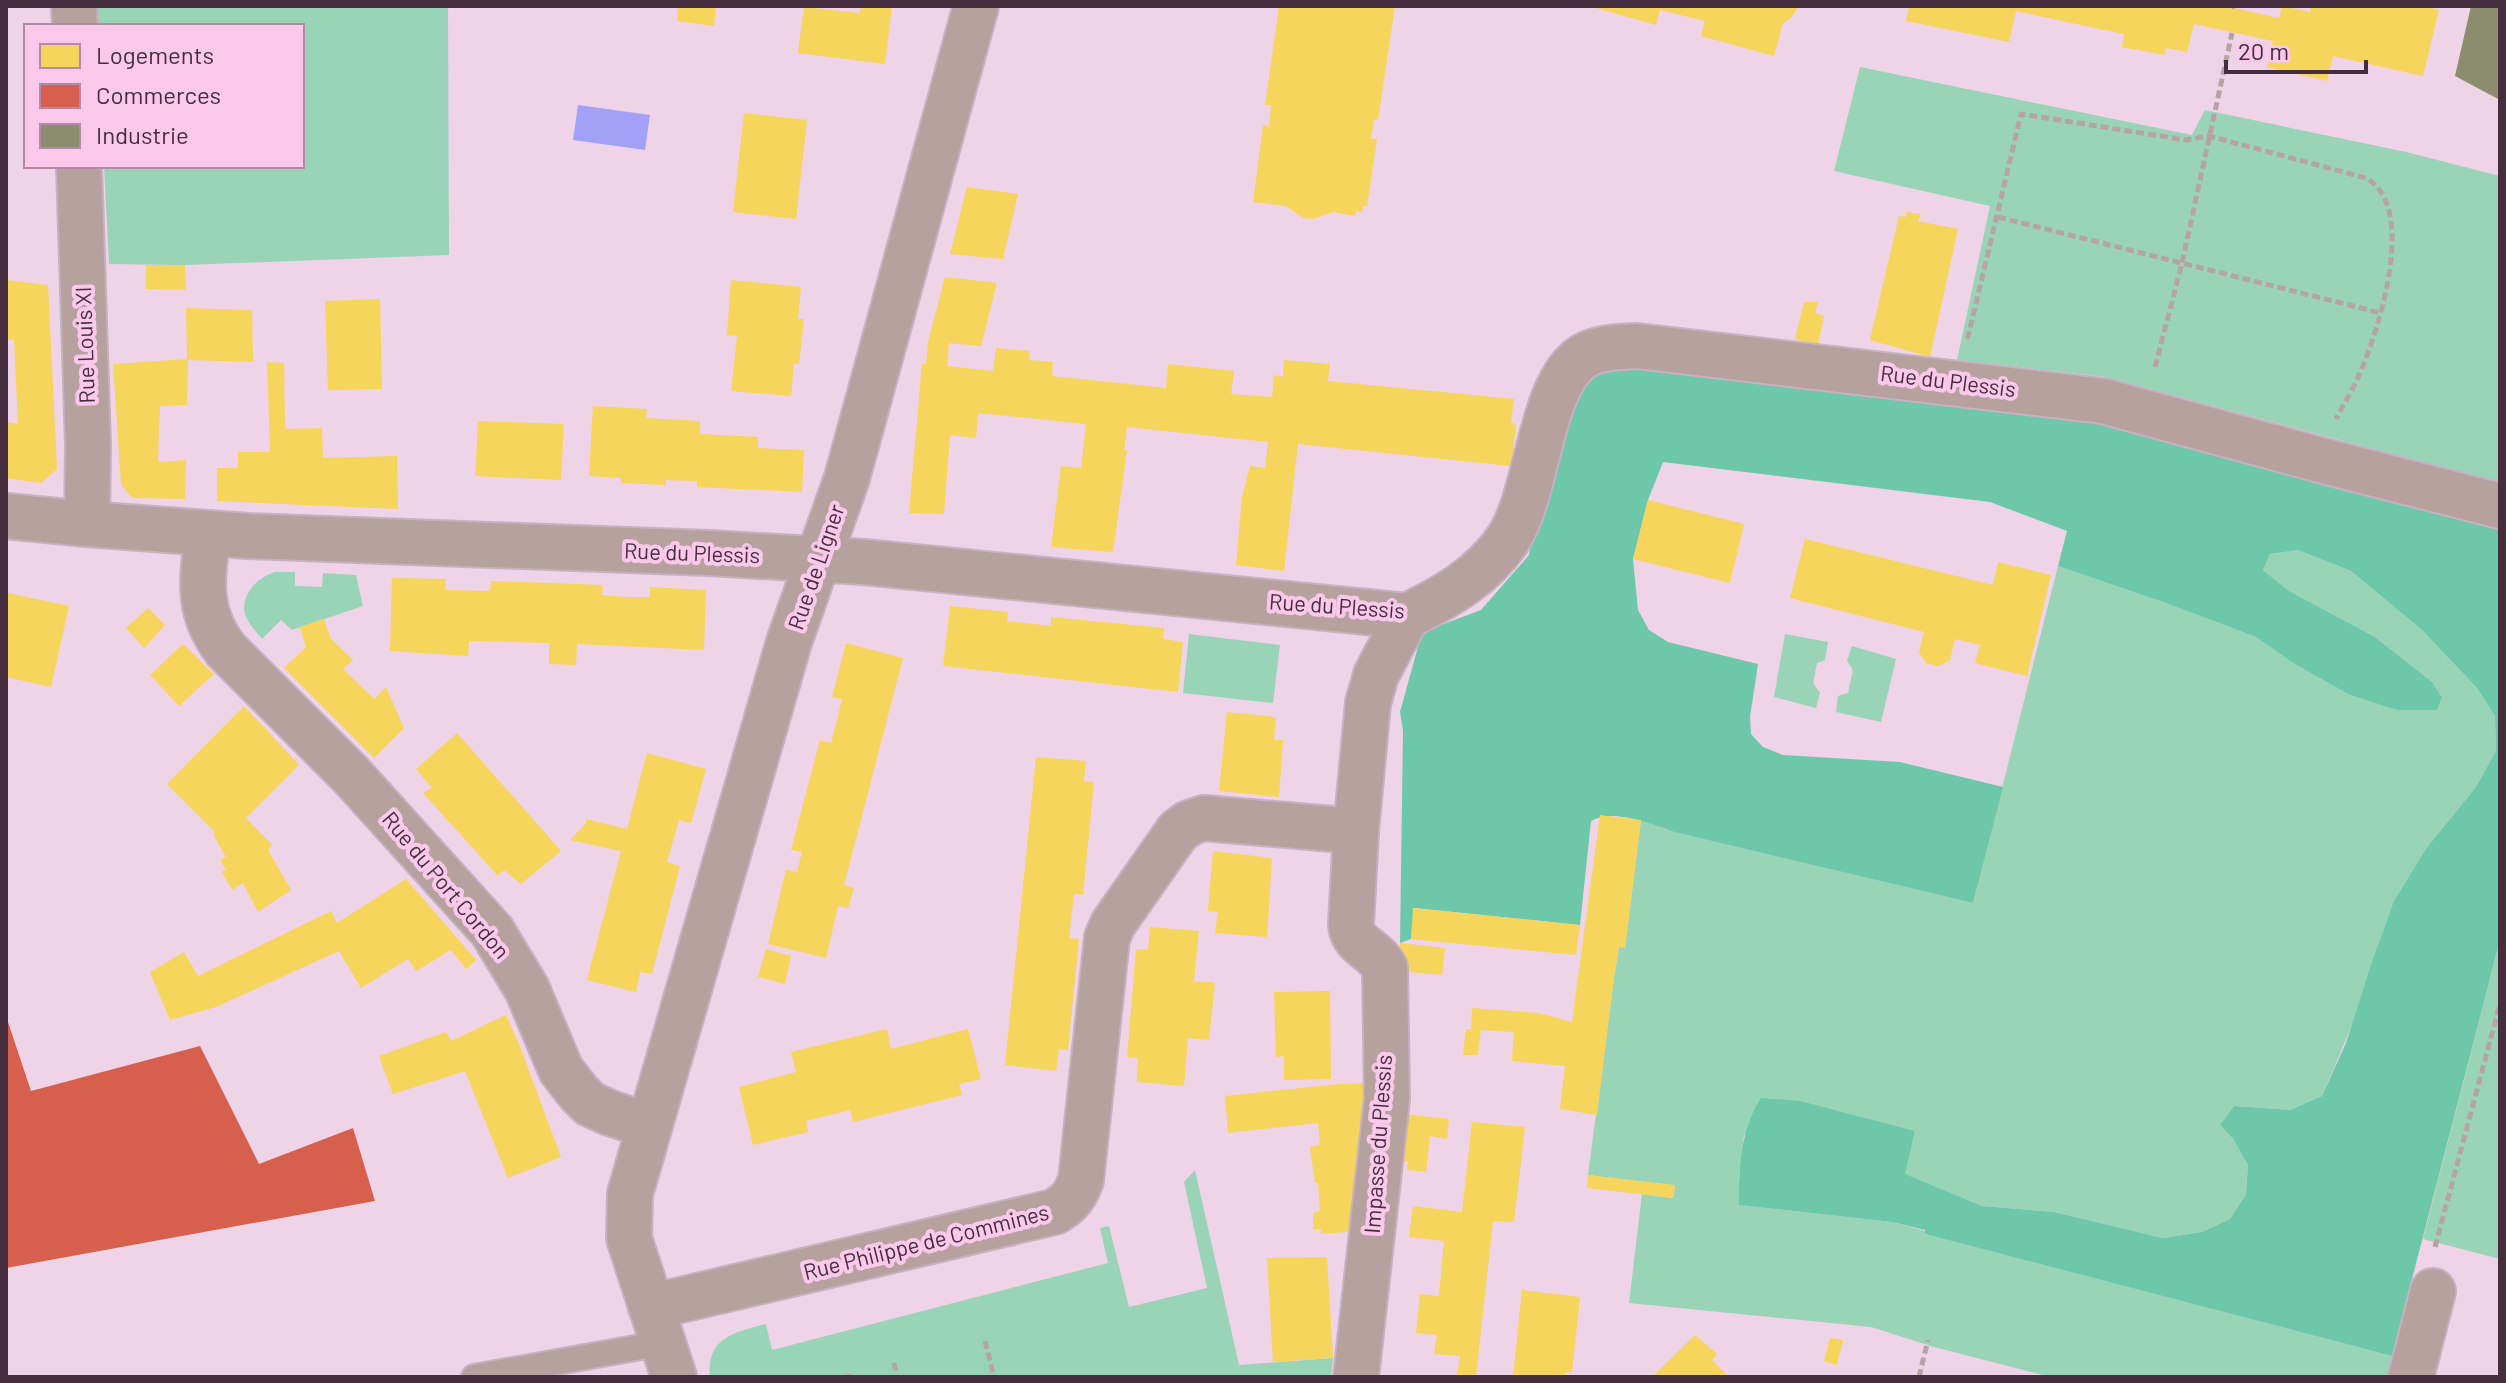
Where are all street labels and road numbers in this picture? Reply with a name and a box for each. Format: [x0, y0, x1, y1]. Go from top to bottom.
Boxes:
street label: Rue Louis XI [69, 286, 99, 404]
street label: Rue du Plessis [1879, 359, 2017, 401]
street label: Rue de Ligner [781, 501, 849, 633]
street label: Rue du Plessis [624, 537, 761, 567]
street label: Rue du Plessis [1268, 587, 1406, 623]
street label: Rue du Port Cordon [378, 806, 516, 963]
street label: Impasse du Plessis [1358, 1054, 1396, 1234]
street label: Rue Philippe de Commines [800, 1198, 1051, 1284]

